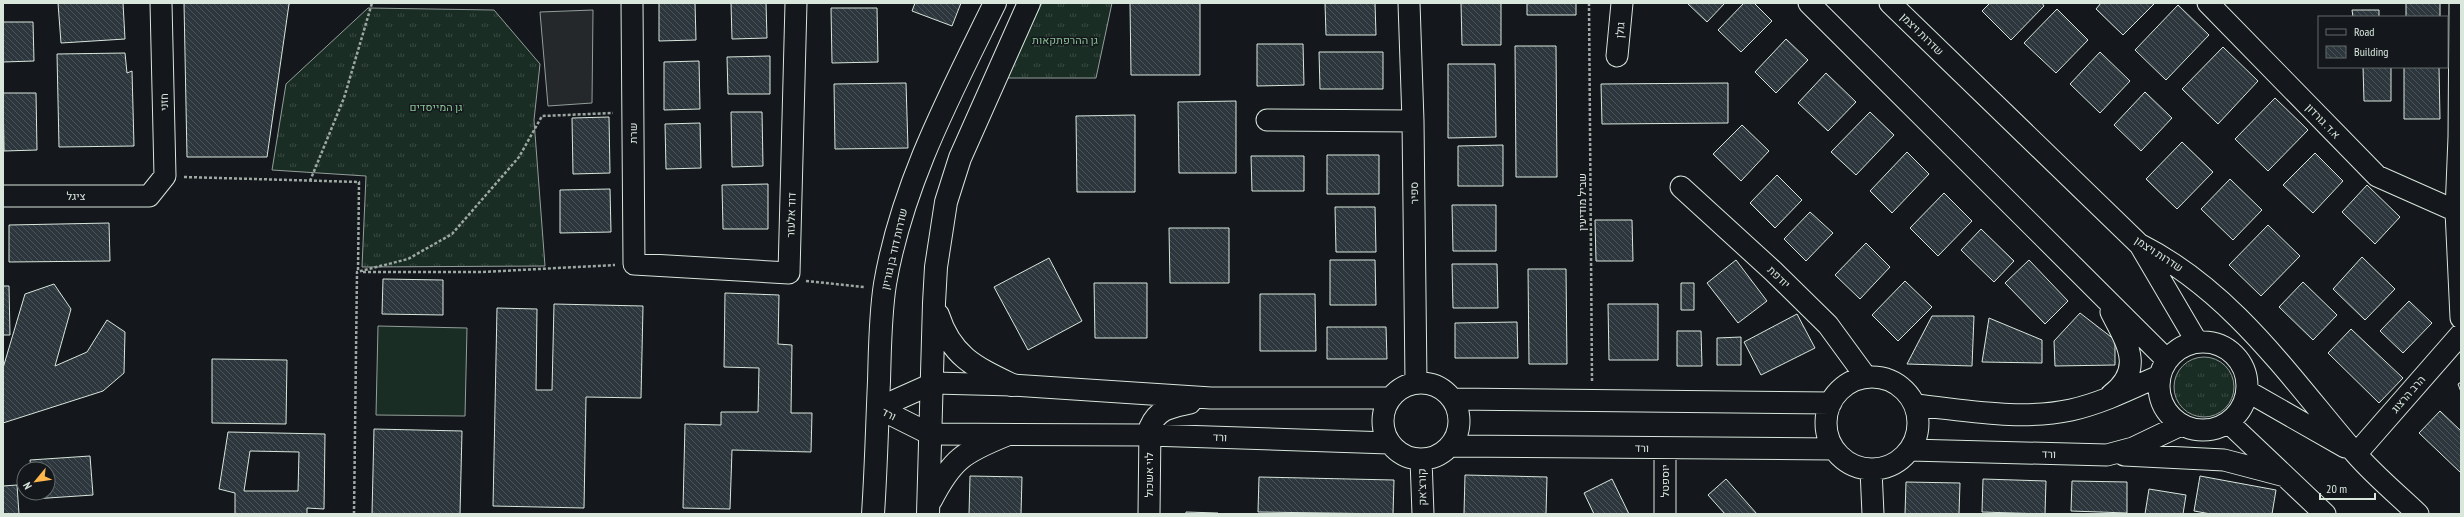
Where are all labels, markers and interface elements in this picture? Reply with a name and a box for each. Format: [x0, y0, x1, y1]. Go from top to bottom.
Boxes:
street label: שדרות ויצמן [1897, 10, 1947, 58]
legend [2318, 16, 2448, 68]
street label: גולן [1612, 21, 1628, 39]
text: Road [2354, 24, 2374, 39]
park label: גן ההרפתקאות [1032, 33, 1098, 47]
text: Building [2354, 44, 2389, 59]
street label: חזני [157, 93, 171, 111]
park label: גן המייסדים [410, 100, 462, 114]
street label: א.ד. גורדון [2303, 100, 2343, 142]
street label: שרת [626, 122, 640, 144]
street label: שביל מודיעין [1575, 173, 1589, 231]
street label: ספיר [1407, 182, 1421, 204]
street label: ציגל [66, 189, 86, 203]
street label: דוד אלעזר [783, 192, 799, 238]
street label: שדרות דוד בן גוריון [878, 207, 910, 291]
street label: שדרות ויצמן [2132, 233, 2186, 275]
street label: יודפת [1765, 263, 1793, 291]
street label: הרב הרצוג [2388, 372, 2428, 416]
street label: ורד [879, 404, 899, 424]
street label: ורד [1213, 430, 1227, 444]
street label: ורד [1635, 441, 1649, 455]
street label: ורד [2042, 447, 2056, 461]
street label: לוי אשכול [1142, 452, 1156, 498]
north arrow [16, 461, 56, 501]
street label: יוספטל [1658, 465, 1672, 497]
street label: קורצ'אק [1415, 468, 1429, 506]
scale bar [2320, 475, 2375, 501]
text: N [20, 480, 35, 492]
text: 20 m [2326, 481, 2347, 496]

